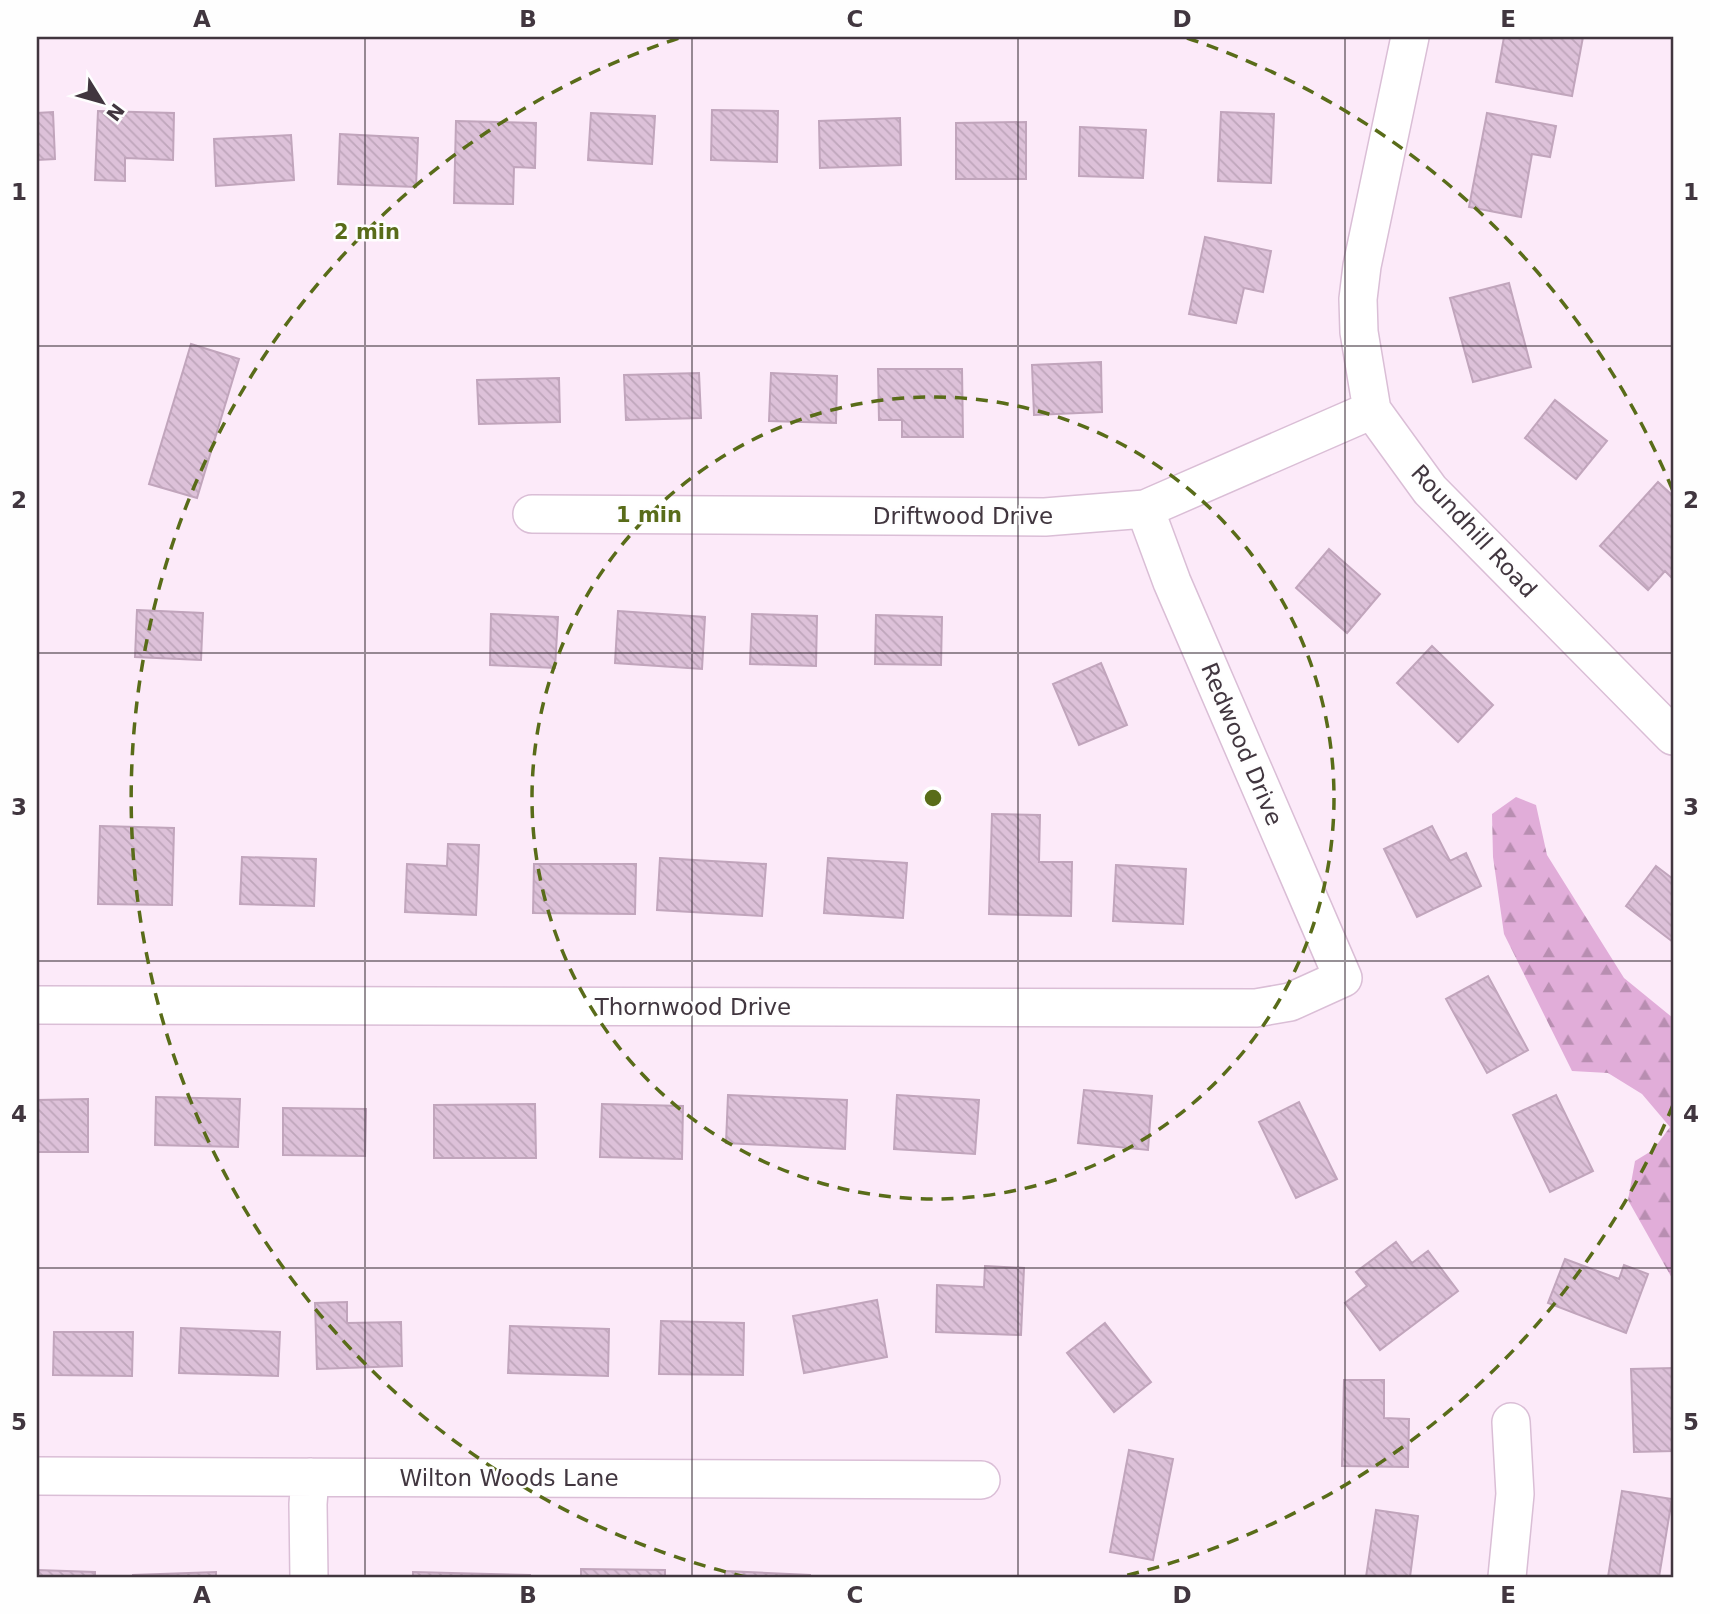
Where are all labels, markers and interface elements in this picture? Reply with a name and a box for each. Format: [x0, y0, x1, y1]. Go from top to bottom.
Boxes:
text: A [193, 6, 211, 32]
text: B [519, 6, 537, 32]
text: C [847, 6, 863, 32]
text: D [1172, 6, 1192, 32]
text: E [1500, 6, 1516, 32]
north arrow [66, 66, 136, 136]
text: N [102, 99, 129, 125]
text: 1 [11, 179, 27, 205]
text: 1 [1683, 179, 1699, 205]
text: 2 min [334, 220, 400, 244]
street label: Roundhill Road [1406, 459, 1542, 603]
text: 2 [11, 487, 27, 513]
text: 2 [1683, 487, 1699, 513]
text: 1 min [616, 503, 682, 527]
street label: Driftwood Drive [873, 503, 1053, 529]
street label: Redwood Drive [1196, 659, 1288, 829]
centre of rings [921, 786, 945, 810]
text: 3 [11, 794, 27, 820]
text: 3 [1683, 794, 1699, 820]
street label: Thornwood Drive [594, 994, 791, 1020]
text: 4 [11, 1101, 27, 1127]
text: 4 [1683, 1101, 1699, 1127]
text: 5 [11, 1409, 27, 1435]
text: 5 [1683, 1409, 1699, 1435]
street label: Wilton Woods Lane [399, 1465, 619, 1491]
text: A [193, 1582, 211, 1608]
text: B [519, 1582, 537, 1608]
text: C [847, 1582, 863, 1608]
text: D [1172, 1582, 1192, 1608]
text: E [1500, 1582, 1516, 1608]

